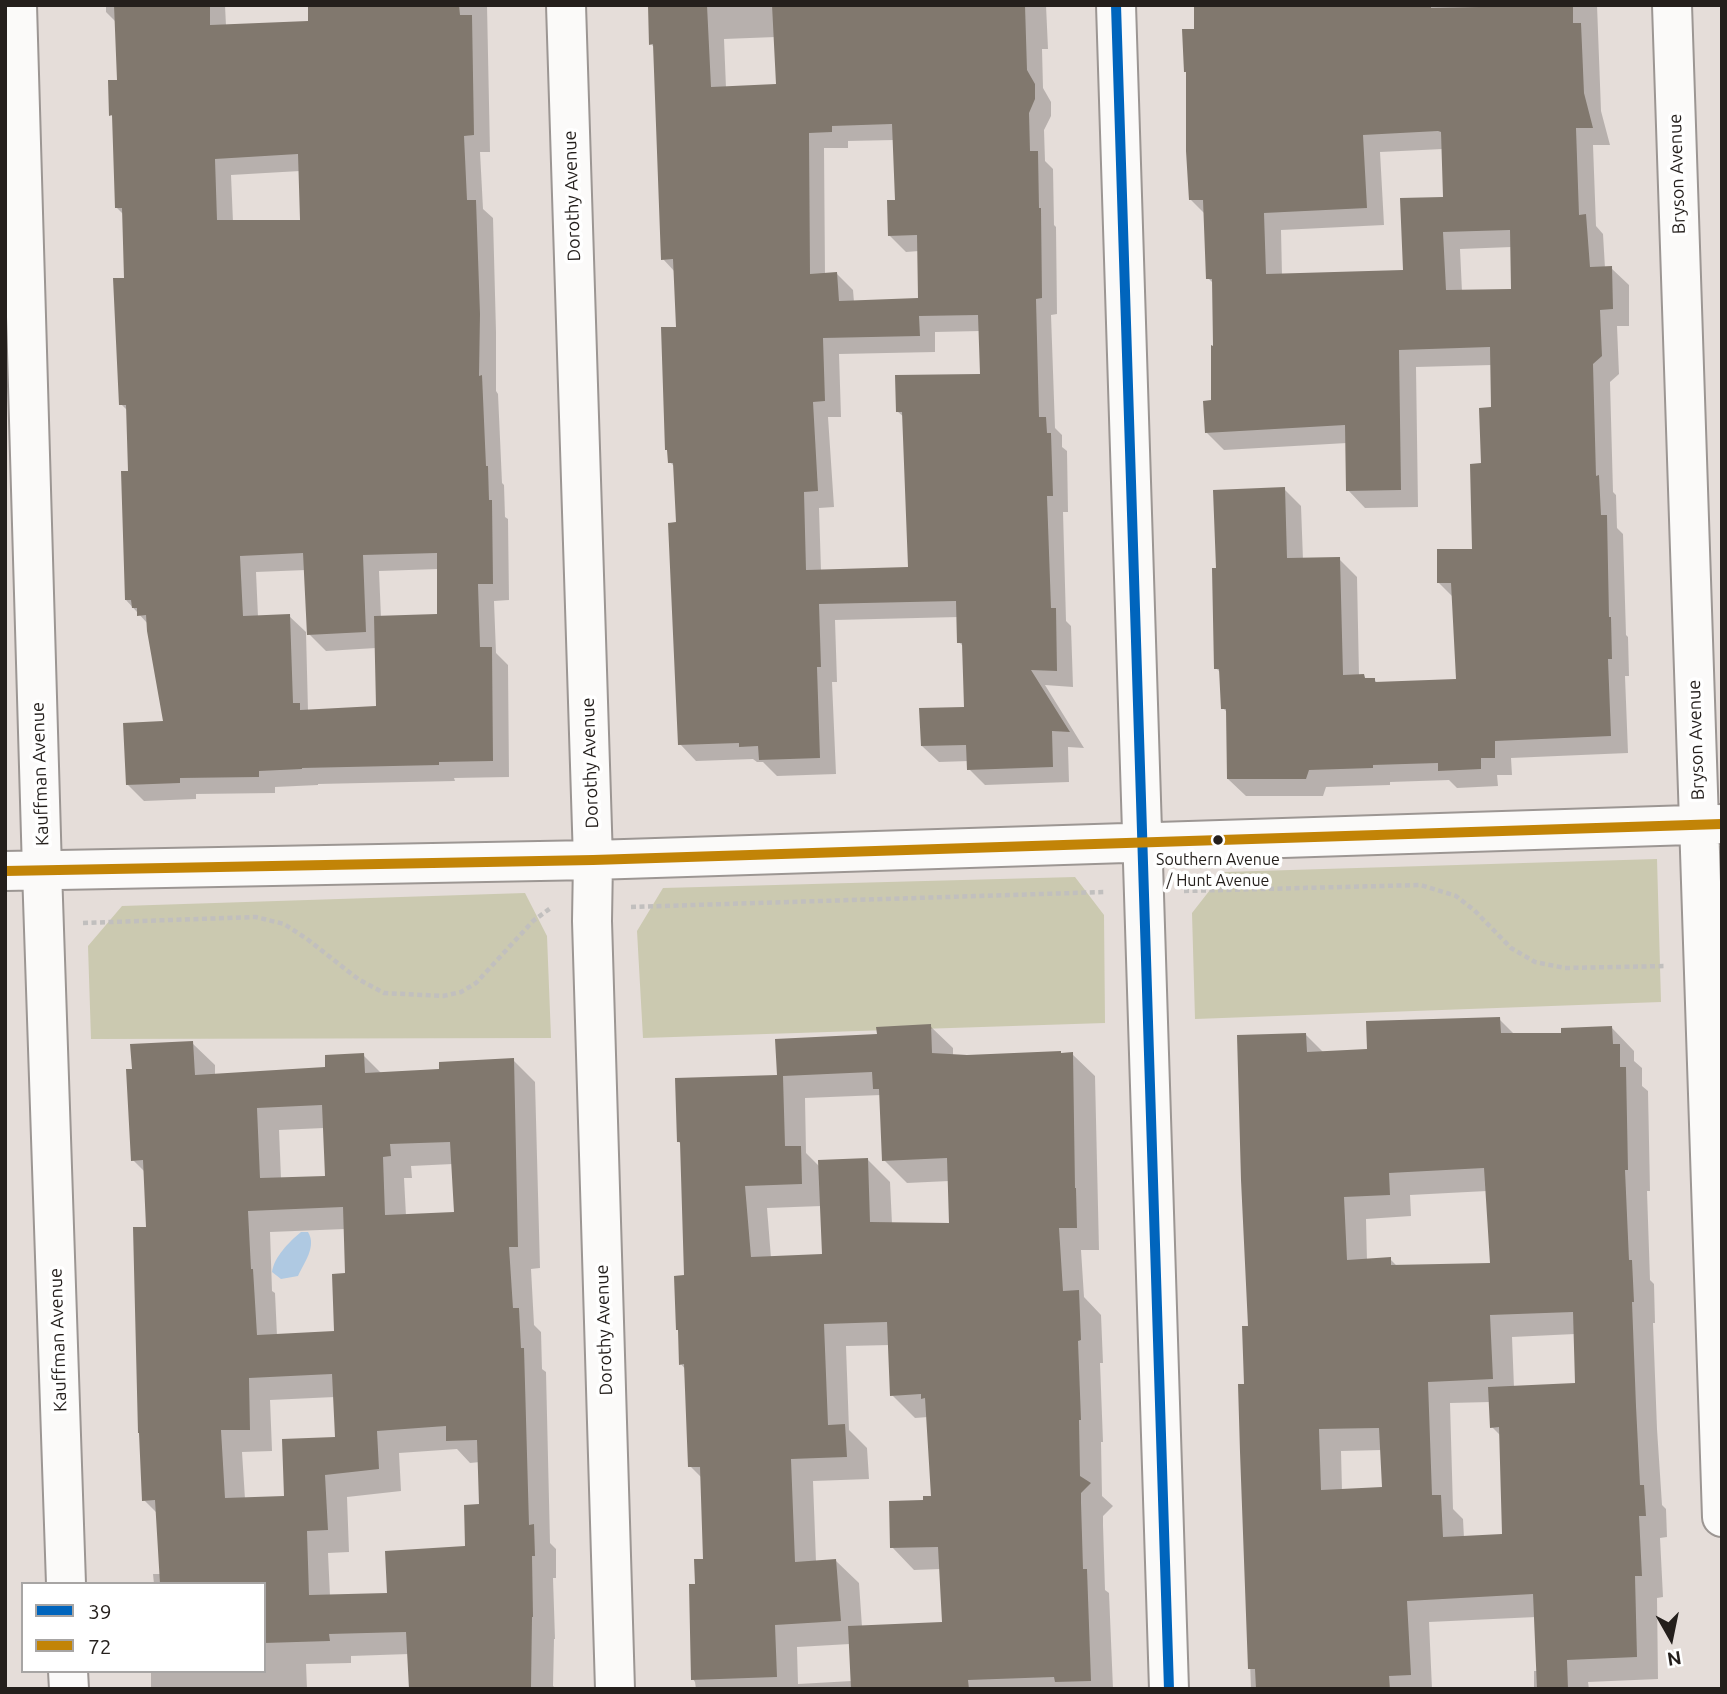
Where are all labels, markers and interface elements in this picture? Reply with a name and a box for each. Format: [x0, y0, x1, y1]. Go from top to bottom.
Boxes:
street label: Bryson Avenue [1664, 113, 1690, 235]
street label: Dorothy Avenue [559, 130, 585, 262]
street label: Bryson Avenue [1683, 679, 1709, 801]
street label: Dorothy Avenue [577, 697, 603, 829]
street label: Kauffman Avenue [27, 702, 53, 846]
marker: Southern Avenue / Hunt Avenue [1211, 833, 1225, 847]
place label: Southern Avenue / Hunt Avenue [1156, 850, 1280, 888]
street label: Dorothy Avenue [591, 1264, 617, 1396]
street label: Kauffman Avenue [45, 1268, 71, 1412]
legend [21, 1582, 266, 1673]
text: 39 [88, 1599, 112, 1623]
north arrow [1636, 1603, 1706, 1673]
text: 72 [88, 1634, 112, 1658]
text: N [1666, 1647, 1683, 1671]

